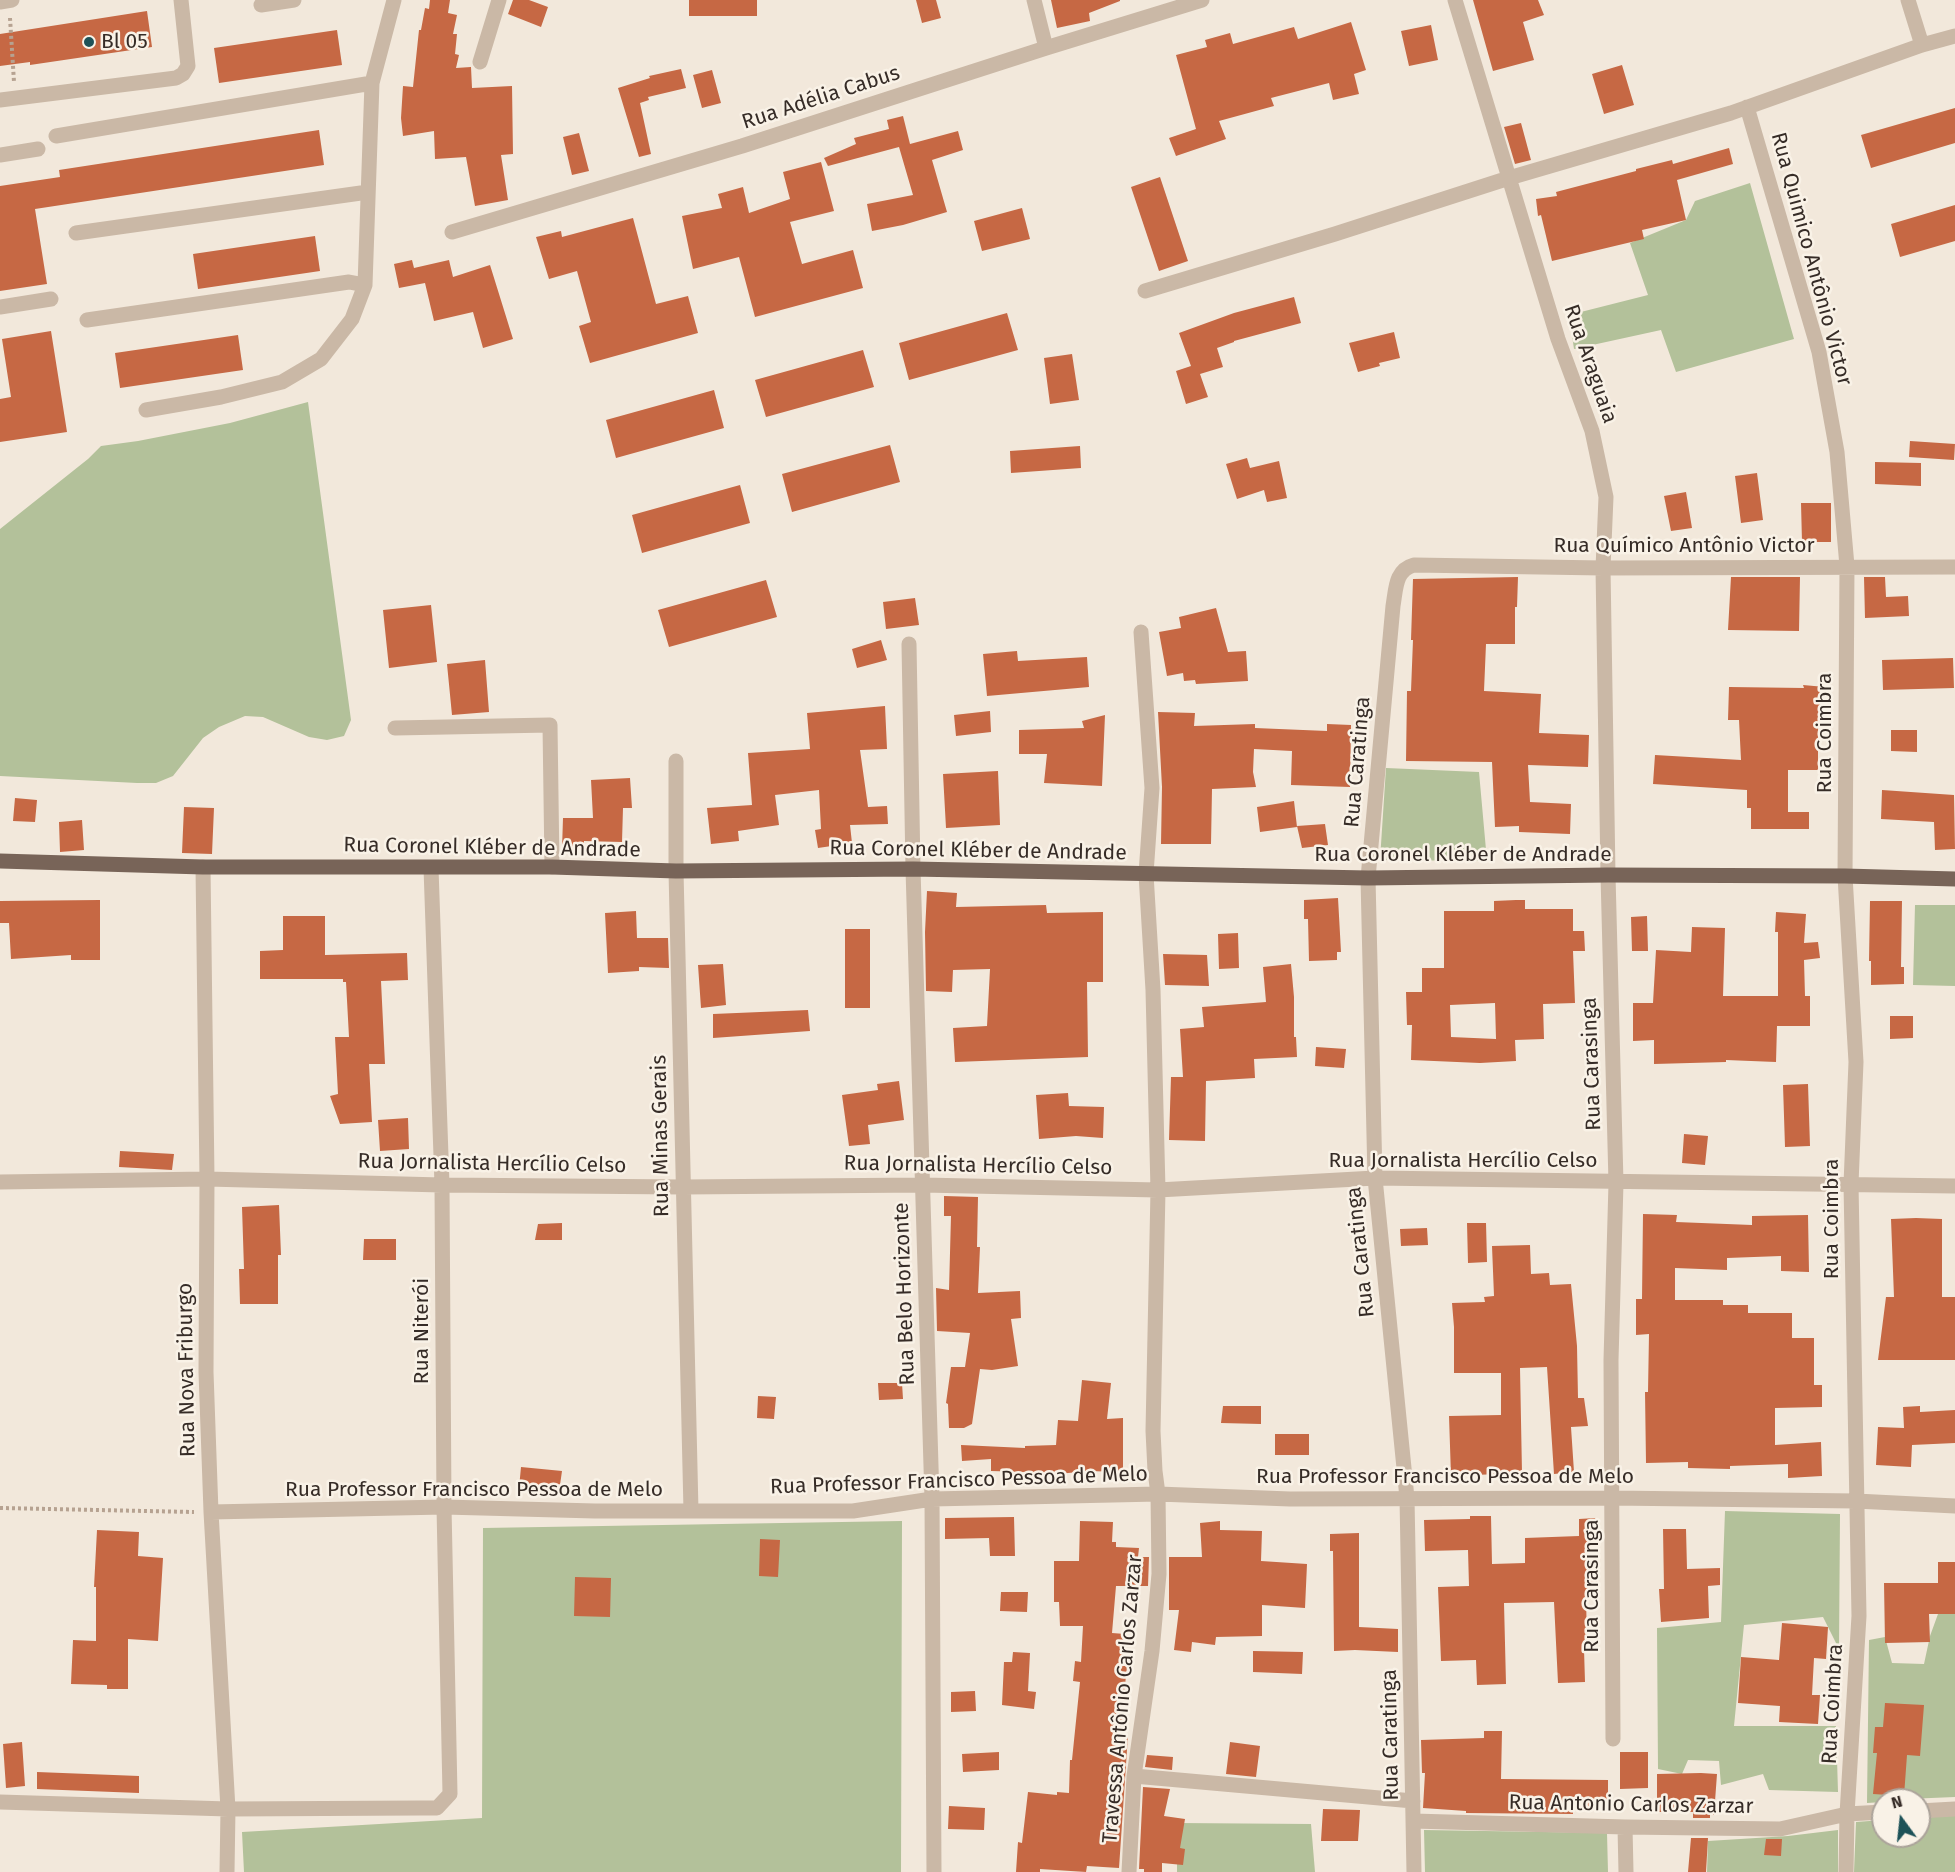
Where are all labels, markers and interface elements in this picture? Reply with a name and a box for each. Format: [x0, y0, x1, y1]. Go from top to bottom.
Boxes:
place label: Bl 05 [101, 29, 148, 55]
marker: Bl 05 [82, 35, 96, 49]
street label: Rua Adélia Cabus [739, 61, 903, 135]
street label: Rua Quimico Antônio Victor [1765, 130, 1857, 388]
street label: Rua Araguaia [1558, 301, 1622, 427]
street label: Rua Químico Antônio Victor [1553, 533, 1815, 559]
street label: Rua Coimbra [1812, 673, 1838, 793]
street label: Rua Caratinga [1340, 695, 1376, 829]
street label: Rua Coronel Kléber de Andrade [343, 833, 641, 863]
street label: Rua Coronel Kléber de Andrade [829, 836, 1127, 866]
street label: Rua Coronel Kléber de Andrade [1314, 842, 1612, 868]
street label: Rua Carasinga [1577, 997, 1607, 1131]
street label: Rua Minas Gerais [647, 1055, 675, 1217]
street label: Rua Jornalista Hercílio Celso [1329, 1148, 1597, 1174]
street label: Rua Jornalista Hercílio Celso [357, 1149, 627, 1179]
street label: Rua Jornalista Hercílio Celso [843, 1151, 1113, 1181]
street label: Rua Coimbra [1819, 1159, 1845, 1279]
street label: Rua Caratinga [1342, 1185, 1380, 1319]
street label: Rua Belo Horizonte [889, 1202, 921, 1386]
street label: Rua Niterói [409, 1278, 435, 1384]
street label: Rua Nova Friburgo [173, 1283, 201, 1457]
street label: Rua Professor Francisco Pessoa de Melo [770, 1462, 1148, 1500]
street label: Rua Professor Francisco Pessoa de Melo [1256, 1464, 1634, 1490]
street label: Rua Professor Francisco Pessoa de Melo [285, 1477, 663, 1503]
street label: Rua Carasinga [1579, 1519, 1605, 1653]
street label: Travessa Antônio Carlos Zarzar [1098, 1554, 1148, 1844]
street label: Rua Coimbra [1817, 1643, 1849, 1765]
street label: Rua Caratinga [1377, 1669, 1405, 1801]
north arrow [1871, 1788, 1931, 1848]
street label: Rua Antonio Carlos Zarzar [1508, 1790, 1754, 1820]
text: N [1889, 1792, 1904, 1813]

